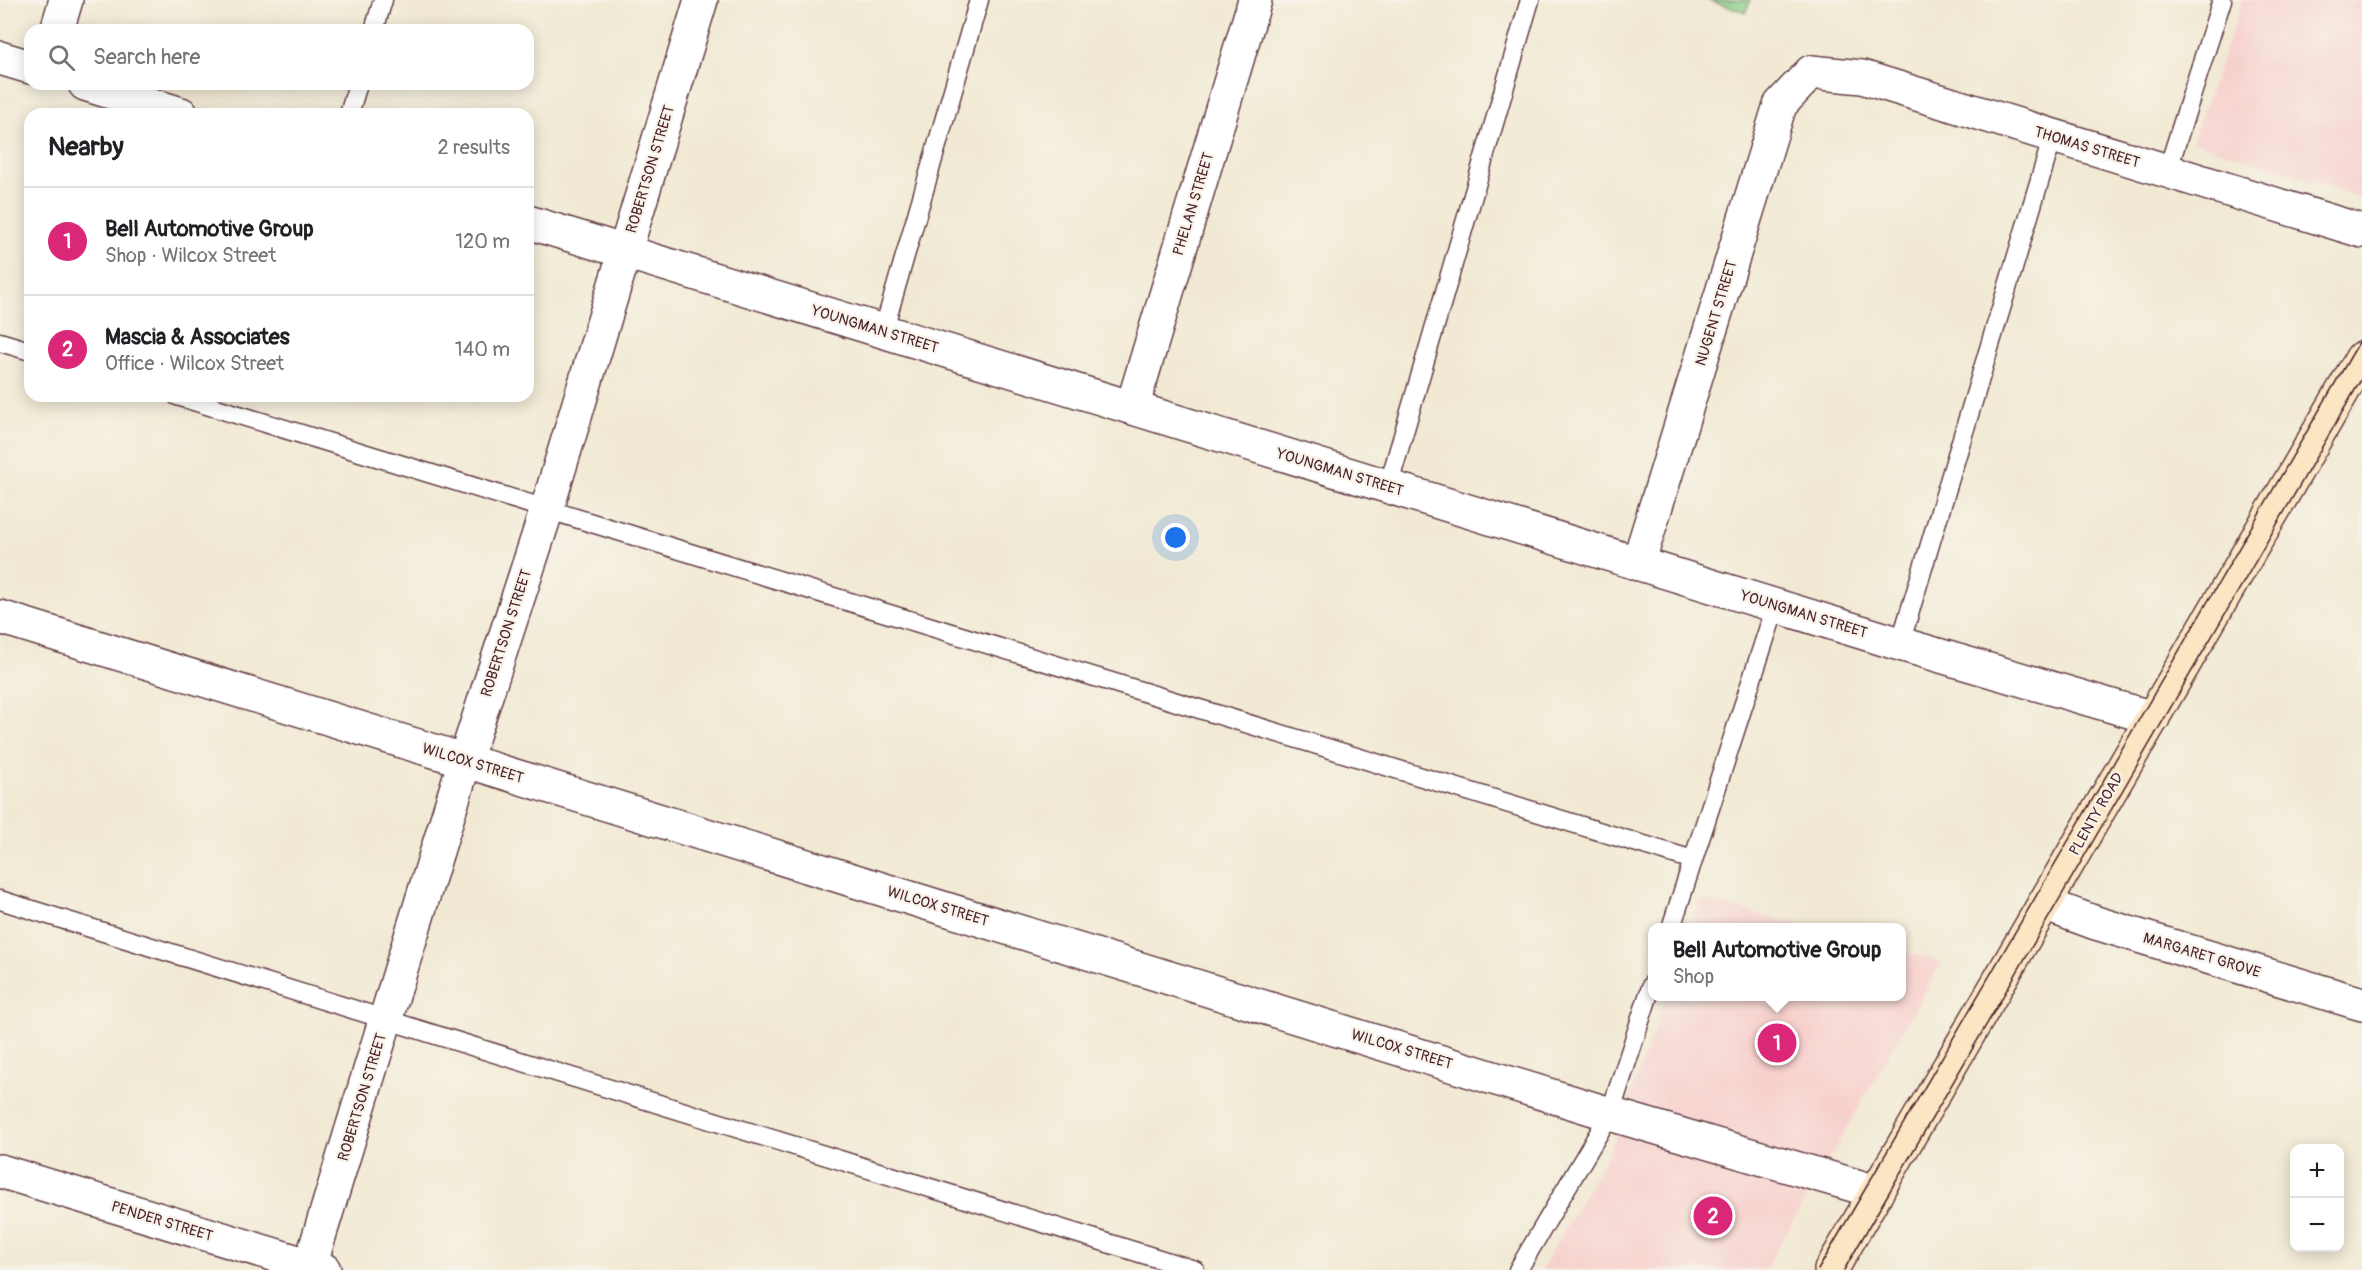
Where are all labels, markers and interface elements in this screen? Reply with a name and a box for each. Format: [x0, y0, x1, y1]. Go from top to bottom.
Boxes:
search box [24, 24, 534, 90]
icon: search [45, 41, 78, 74]
text: Search here [93, 43, 200, 71]
street label: ROBERTSON STREET [622, 103, 679, 235]
street label: THOMAS STREET [2032, 122, 2142, 173]
text: Nearby [48, 131, 124, 163]
text: 2 results [438, 135, 510, 160]
street label: PHELAN STREET [1169, 150, 1218, 258]
text: Bell Automotive Group [105, 215, 314, 243]
text: 1 [64, 229, 71, 254]
text: 120 m [455, 229, 510, 254]
text: Shop · Wilcox Street [105, 243, 276, 268]
street label: NUGENT STREET [1691, 258, 1742, 368]
street label: YOUNGMAN STREET [808, 301, 941, 358]
text: Mascia & Associates [105, 323, 290, 351]
text: 2 [62, 337, 73, 362]
text: 140 m [455, 337, 510, 362]
text: Office · Wilcox Street [105, 351, 284, 376]
street label: YOUNGMAN STREET [1273, 444, 1406, 501]
your location [1161, 523, 1190, 552]
street label: ROBERTSON STREET [477, 567, 536, 699]
street label: YOUNGMAN STREET [1737, 586, 1870, 643]
street label: WILCOX STREET [420, 739, 526, 788]
street label: PLENTY ROAD [2065, 769, 2128, 859]
street label: WILCOX STREET [885, 882, 991, 931]
popup [1648, 923, 1906, 1001]
street label: MARGARET GROVE [2141, 929, 2263, 982]
text: Bell Automotive Group [1673, 936, 1881, 964]
text: Shop [1673, 964, 1714, 989]
pin: 1 [1758, 1020, 1796, 1066]
street label: WILCOX STREET [1349, 1025, 1455, 1074]
street label: ROBERTSON STREET [334, 1031, 391, 1163]
map controls [2290, 1144, 2344, 1252]
button: + [2290, 1144, 2344, 1198]
pin: 2 [1694, 1194, 1732, 1238]
street label: PENDER STREET [109, 1197, 215, 1246]
button: − [2290, 1198, 2344, 1252]

